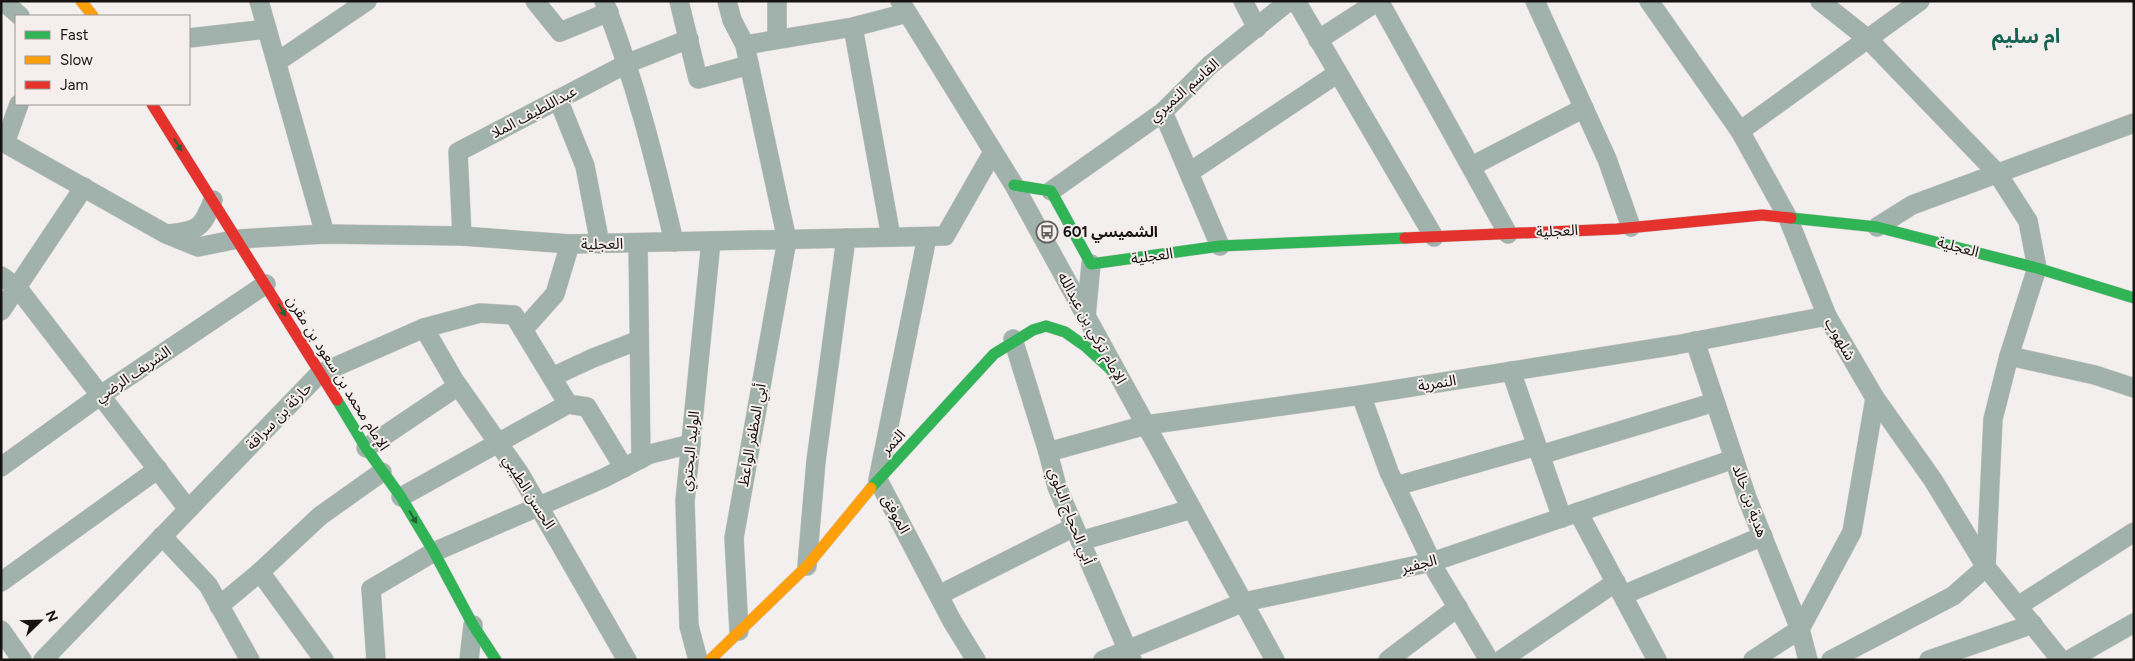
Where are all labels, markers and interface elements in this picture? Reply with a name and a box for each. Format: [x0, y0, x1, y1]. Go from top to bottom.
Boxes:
legend [15, 15, 190, 105]
district label: ام سليم [1992, 24, 2060, 51]
text: Fast [60, 26, 89, 44]
text: Slow [60, 51, 93, 69]
street label: القاسم النميري [1145, 55, 1225, 127]
text: Jam [60, 76, 88, 94]
street label: عبداللطيف الملا [488, 82, 580, 142]
one-way arrow [173, 138, 182, 152]
bus stop icon: الشميسي 601 [1035, 220, 1059, 244]
street label: العجلية [1535, 221, 1579, 241]
place label: الشميسي 601 [1063, 223, 1158, 243]
street label: العجلية [1935, 233, 1981, 261]
street label: العجلية [581, 235, 623, 253]
street label: العجلية [1130, 244, 1174, 268]
street label: الإمام تركي بن عبدالله [1052, 269, 1130, 388]
street label: الإمام محمد بن سعود بن مقرن [281, 292, 393, 455]
one-way arrow [277, 304, 286, 317]
street label: شلهوب [1821, 315, 1859, 364]
street label: الشريف الرضي [92, 342, 176, 408]
street label: النمرية [1417, 371, 1457, 395]
street label: حارثة بن سراقة [242, 378, 316, 454]
street label: أبي المظفر الواعظ [734, 382, 772, 488]
street label: الوليد البحتري [677, 410, 706, 492]
street label: التمر [876, 426, 909, 459]
street label: الحسن الطيبي [497, 451, 559, 534]
street label: هدية بن خالد [1729, 462, 1771, 540]
street label: أبي الحجاج البلوي [1041, 465, 1098, 568]
street label: الموفق [877, 491, 914, 537]
one-way arrow [409, 511, 418, 524]
street label: الجفير [1398, 551, 1439, 577]
north arrow [15, 596, 65, 646]
text: N [42, 608, 61, 624]

